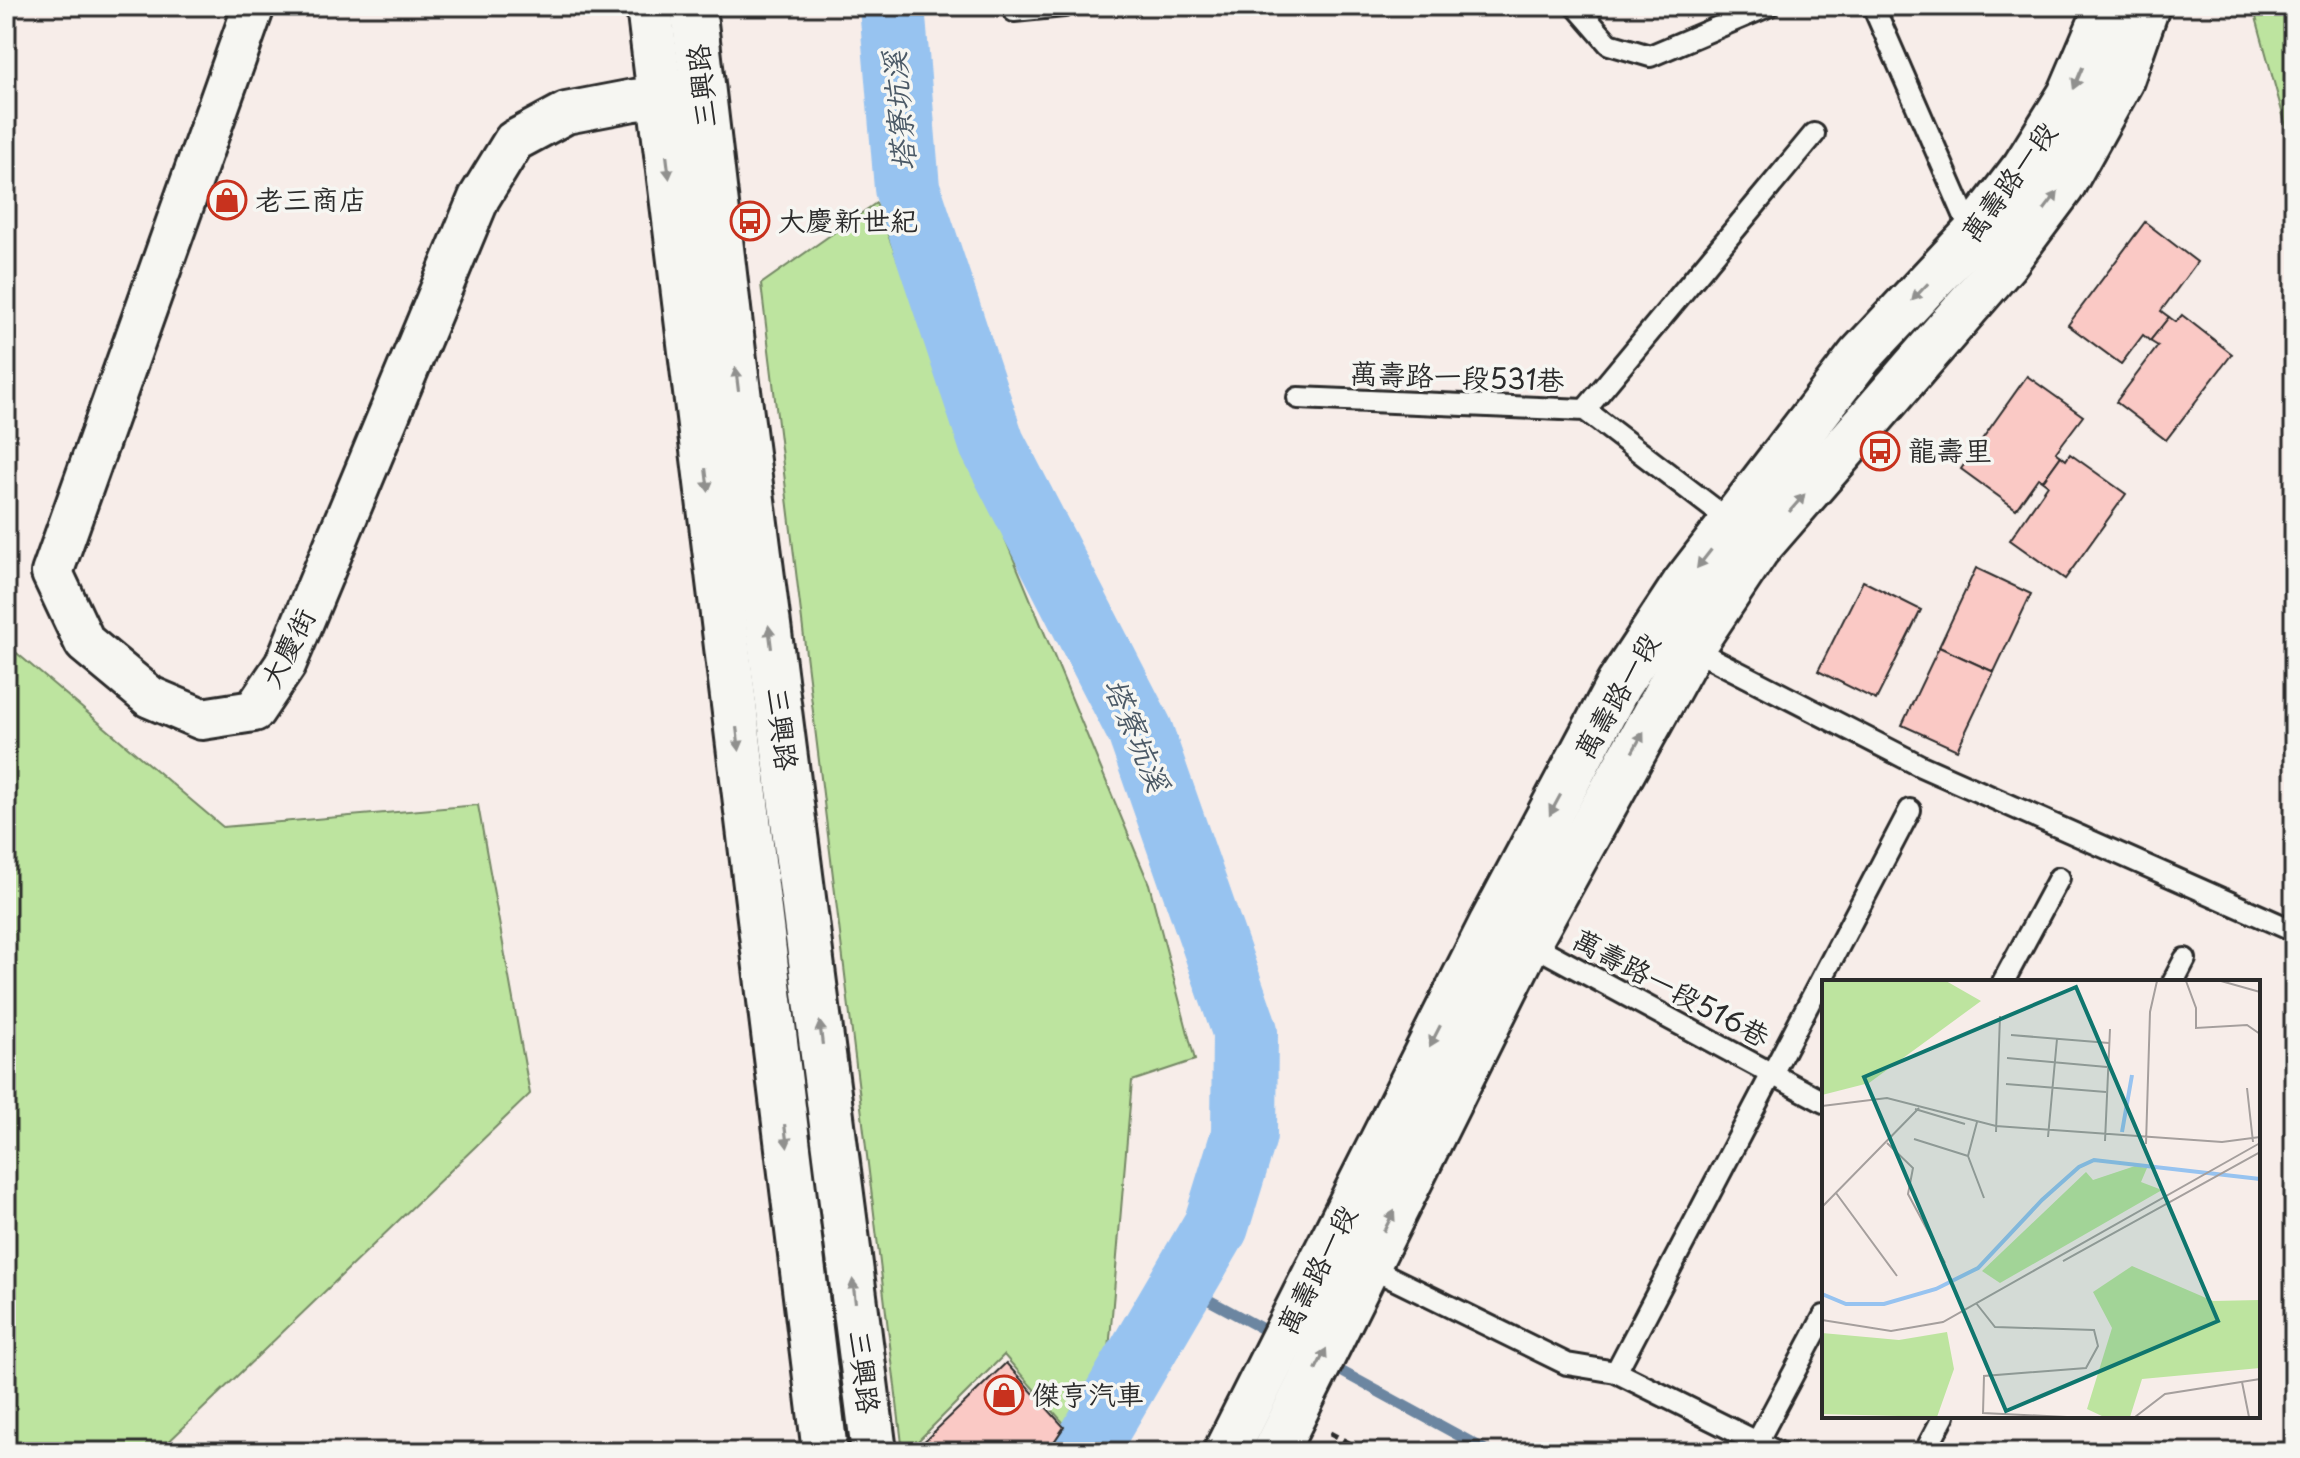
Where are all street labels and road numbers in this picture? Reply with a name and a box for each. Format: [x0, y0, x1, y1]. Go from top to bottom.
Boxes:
street label: 三興路 [675, 42, 726, 130]
street label: 萬壽路一段 [1949, 112, 2066, 250]
street label: 萬壽路一段531巷 [1349, 350, 1566, 401]
street label: 大慶街 [248, 600, 325, 695]
street label: 萬壽路一段 [1562, 624, 1669, 767]
street label: 三興路 [757, 685, 810, 773]
street label: 萬壽路一段516巷 [1566, 917, 1779, 1057]
street label: 萬壽路一段 [1265, 1197, 1367, 1341]
street label: 三興路 [839, 1328, 892, 1416]

